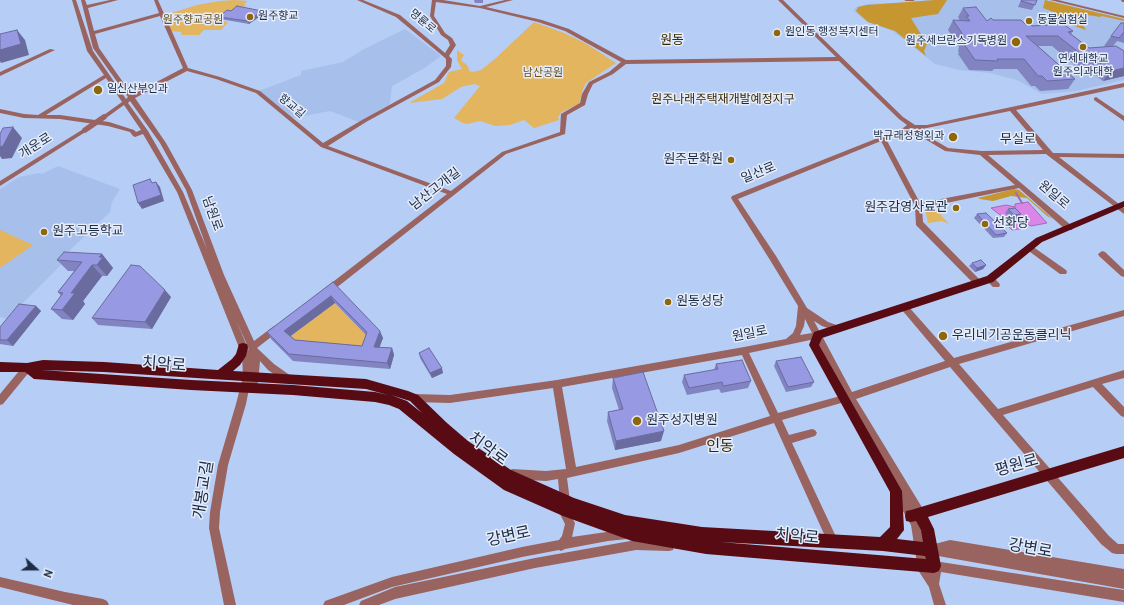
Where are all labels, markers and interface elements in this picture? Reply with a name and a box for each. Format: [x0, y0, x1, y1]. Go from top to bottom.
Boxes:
street label: 명륜로 [406, 7, 438, 37]
place label: 원주향교 [258, 10, 298, 24]
marker: 원주향교 [245, 12, 255, 22]
park label: 원주향교공원 [163, 14, 223, 28]
place label: 동물실험실 [1037, 14, 1088, 28]
marker: 동물실험실 [1024, 16, 1034, 26]
place label: 원인동 행정복지센터 [785, 26, 879, 40]
marker: 원인동 행정복지센터 [772, 28, 782, 38]
district label: 원동 [660, 33, 684, 49]
place label: 원주세브란스기독병원 [906, 35, 1007, 49]
marker: 원주세브란스기독병원 [1010, 36, 1022, 48]
marker: 연세대학교 원주의과대학 [1078, 42, 1088, 52]
place label: 연세대학교 원주의과대학 [1053, 53, 1113, 79]
park label: 남산공원 [523, 67, 563, 81]
place label: 일신산부인과 [107, 83, 168, 97]
marker: 일신산부인과 [92, 84, 104, 96]
street label: 향교길 [275, 92, 307, 122]
district label: 원주나래주택재개발예정지구 [651, 94, 795, 108]
place label: 박규래정형외과 [873, 130, 944, 144]
street label: 개운로 [17, 131, 55, 163]
marker: 박규래정형외과 [947, 131, 959, 143]
street label: 무실로 [1000, 132, 1036, 148]
place label: 원주문화원 [663, 152, 723, 168]
marker: 원주문화원 [726, 155, 736, 165]
street label: 일산로 [739, 160, 779, 188]
street label: 남산고개길 [408, 165, 464, 215]
street label: 원일로 [1034, 178, 1072, 214]
street label: 남원로 [198, 194, 224, 234]
place label: 원주감영사료관 [864, 200, 948, 216]
marker: 원주감영사료관 [951, 203, 961, 213]
place label: 선화당 [993, 216, 1029, 232]
marker: 선화당 [980, 219, 990, 229]
place label: 원주고등학교 [52, 224, 124, 240]
marker: 원주고등학교 [39, 227, 49, 237]
place label: 원동성당 [676, 294, 724, 310]
marker: 원동성당 [663, 297, 673, 307]
street label: 원일로 [731, 324, 769, 346]
place label: 우리네기공운동클리닉 [952, 328, 1072, 344]
marker: 우리네기공운동클리닉 [937, 330, 949, 342]
street label: 치악로 [141, 355, 187, 377]
place label: 원주성지병원 [646, 413, 718, 429]
marker: 원주성지병원 [631, 415, 643, 427]
street label: 치악로 [463, 429, 511, 471]
district label: 인동 [706, 439, 734, 457]
street label: 평원로 [993, 452, 1041, 482]
street label: 개봉교길 [191, 459, 219, 521]
street label: 강변로 [485, 524, 533, 552]
street label: 치악로 [774, 527, 820, 549]
street label: 강변로 [1007, 537, 1053, 563]
north arrow [16, 549, 56, 589]
text: N [39, 567, 55, 579]

